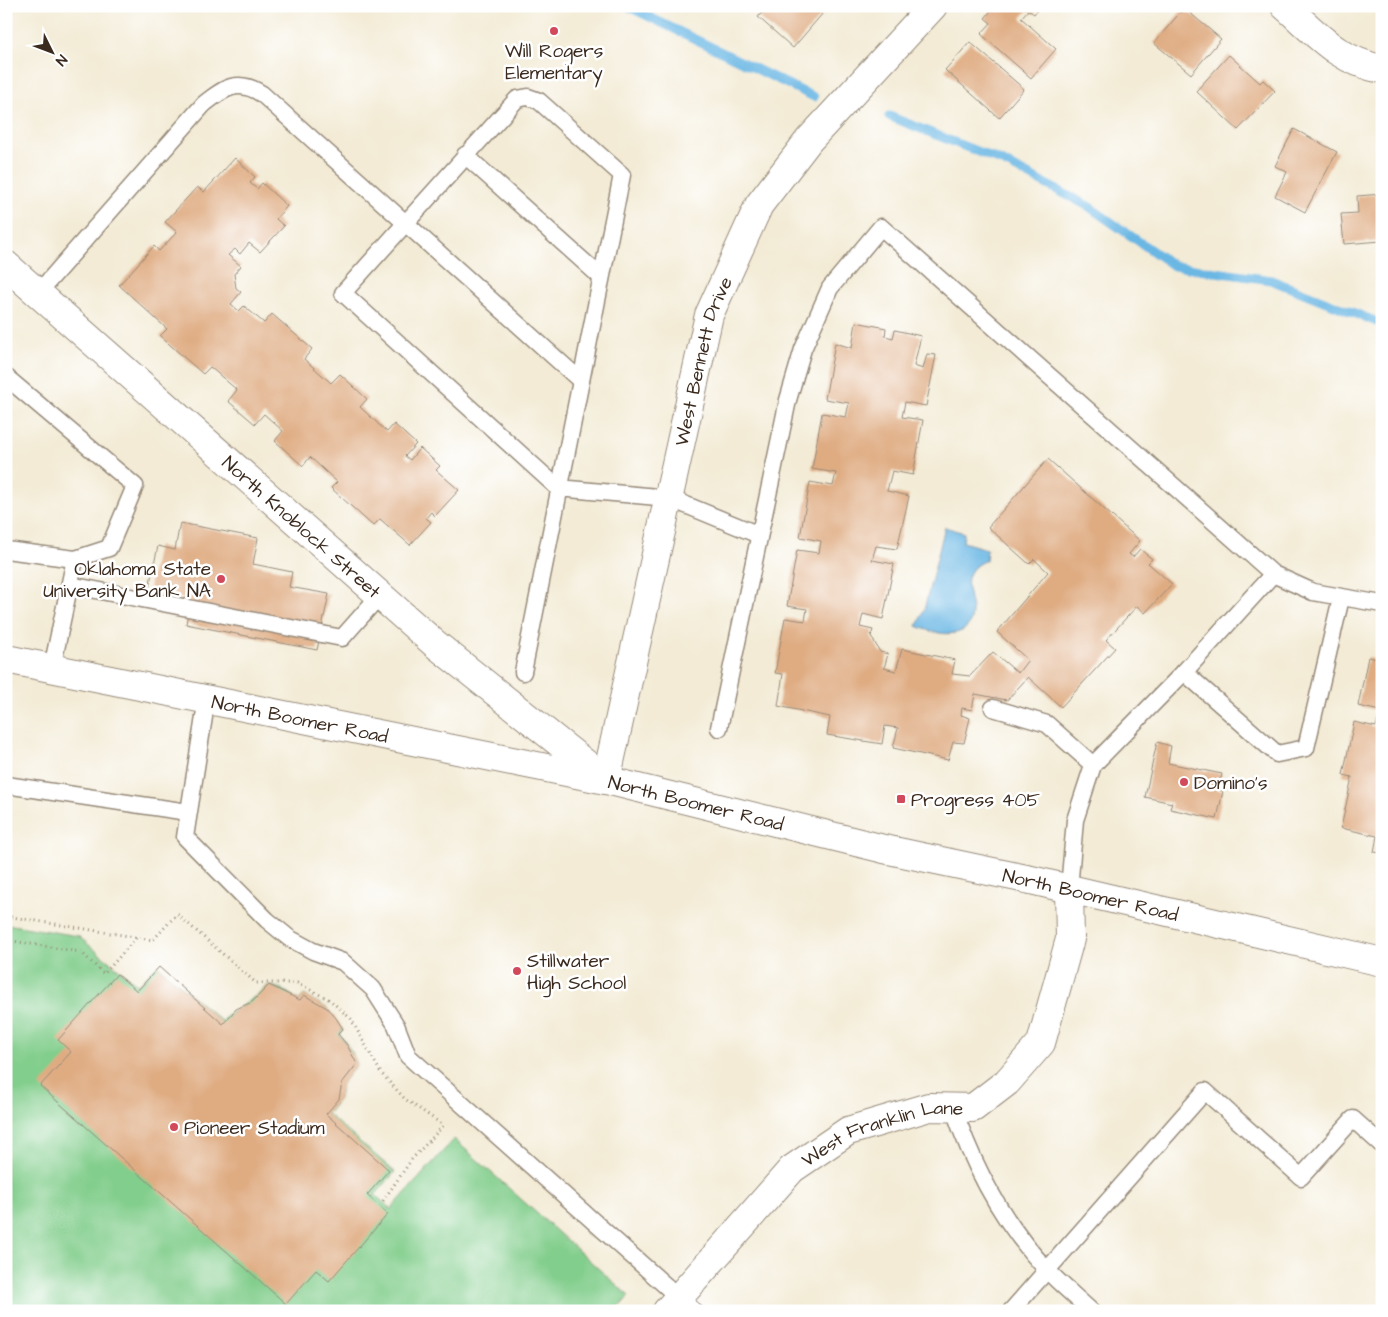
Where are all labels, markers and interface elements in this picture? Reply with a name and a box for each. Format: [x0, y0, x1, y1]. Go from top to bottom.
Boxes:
marker: Will Rogers Elementary [548, 25, 560, 37]
north arrow [28, 28, 78, 78]
place label: Will Rogers Elementary [505, 38, 603, 88]
text: N [50, 50, 71, 70]
street label: West Bennett Drive [668, 272, 740, 449]
street label: North Knoblock Street [216, 450, 387, 605]
place label: Oklahoma State University Bank NA [43, 556, 211, 606]
marker: Oklahoma State University Bank NA [215, 573, 227, 585]
street label: North Boomer Road [209, 689, 391, 751]
street label: North Boomer Road [605, 769, 786, 839]
place label: Domino's [1194, 770, 1267, 797]
marker: Domino's [1178, 776, 1190, 788]
place label: Progress 405 [911, 787, 1040, 815]
marker: Progress 405 [895, 793, 907, 805]
street label: North Boomer Road [1000, 862, 1181, 929]
place label: Stillwater High School [527, 948, 626, 998]
marker: Stillwater High School [511, 965, 523, 977]
street label: West Franklin Lane [796, 1094, 963, 1174]
place label: Pioneer Stadium [184, 1115, 325, 1142]
marker: Pioneer Stadium [168, 1121, 180, 1133]

